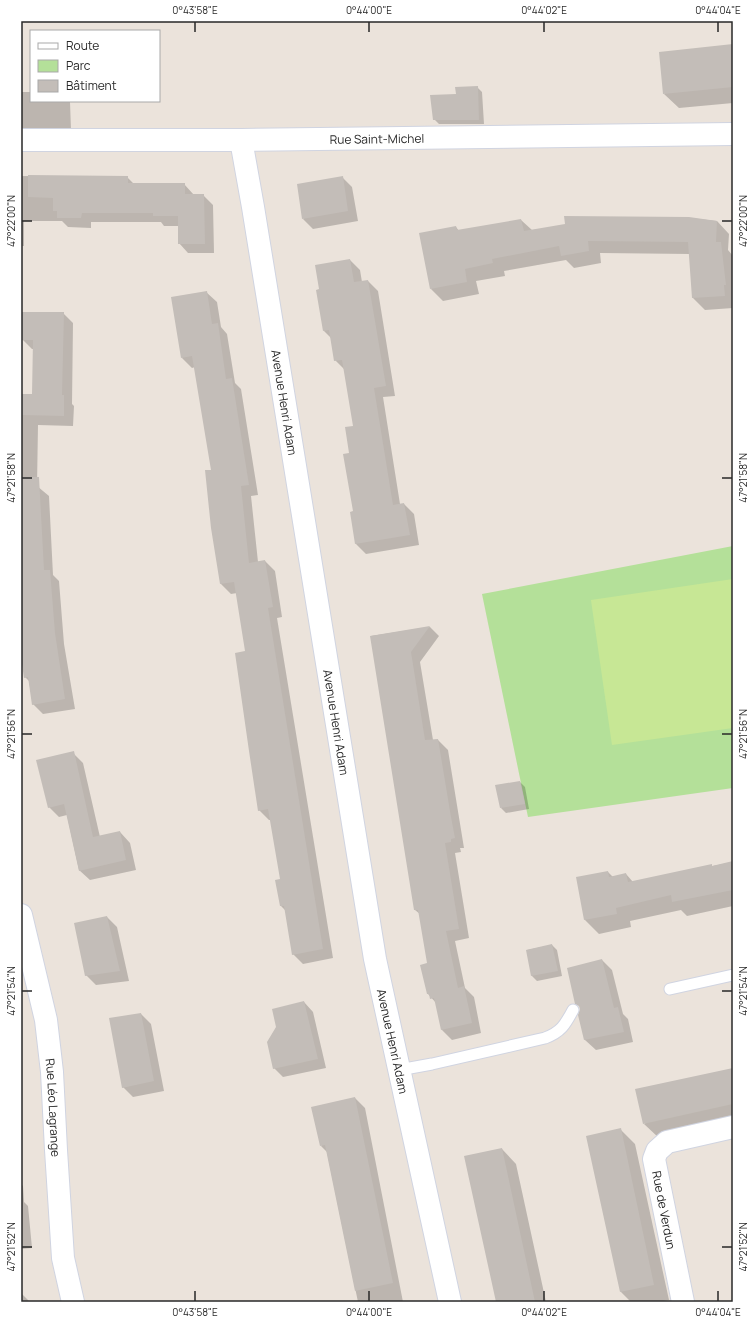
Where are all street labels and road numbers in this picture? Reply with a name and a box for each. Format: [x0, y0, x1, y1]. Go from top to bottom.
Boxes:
street label: Rue Saint-Michel [330, 129, 424, 147]
street label: Avenue Henri Adam [268, 348, 302, 456]
street label: Avenue Henri Adam [320, 668, 354, 776]
street label: Avenue Henri Adam [373, 987, 413, 1095]
street label: Rue Léo Lagrange [42, 1057, 65, 1158]
street label: Rue de Verdun [648, 1169, 680, 1251]

